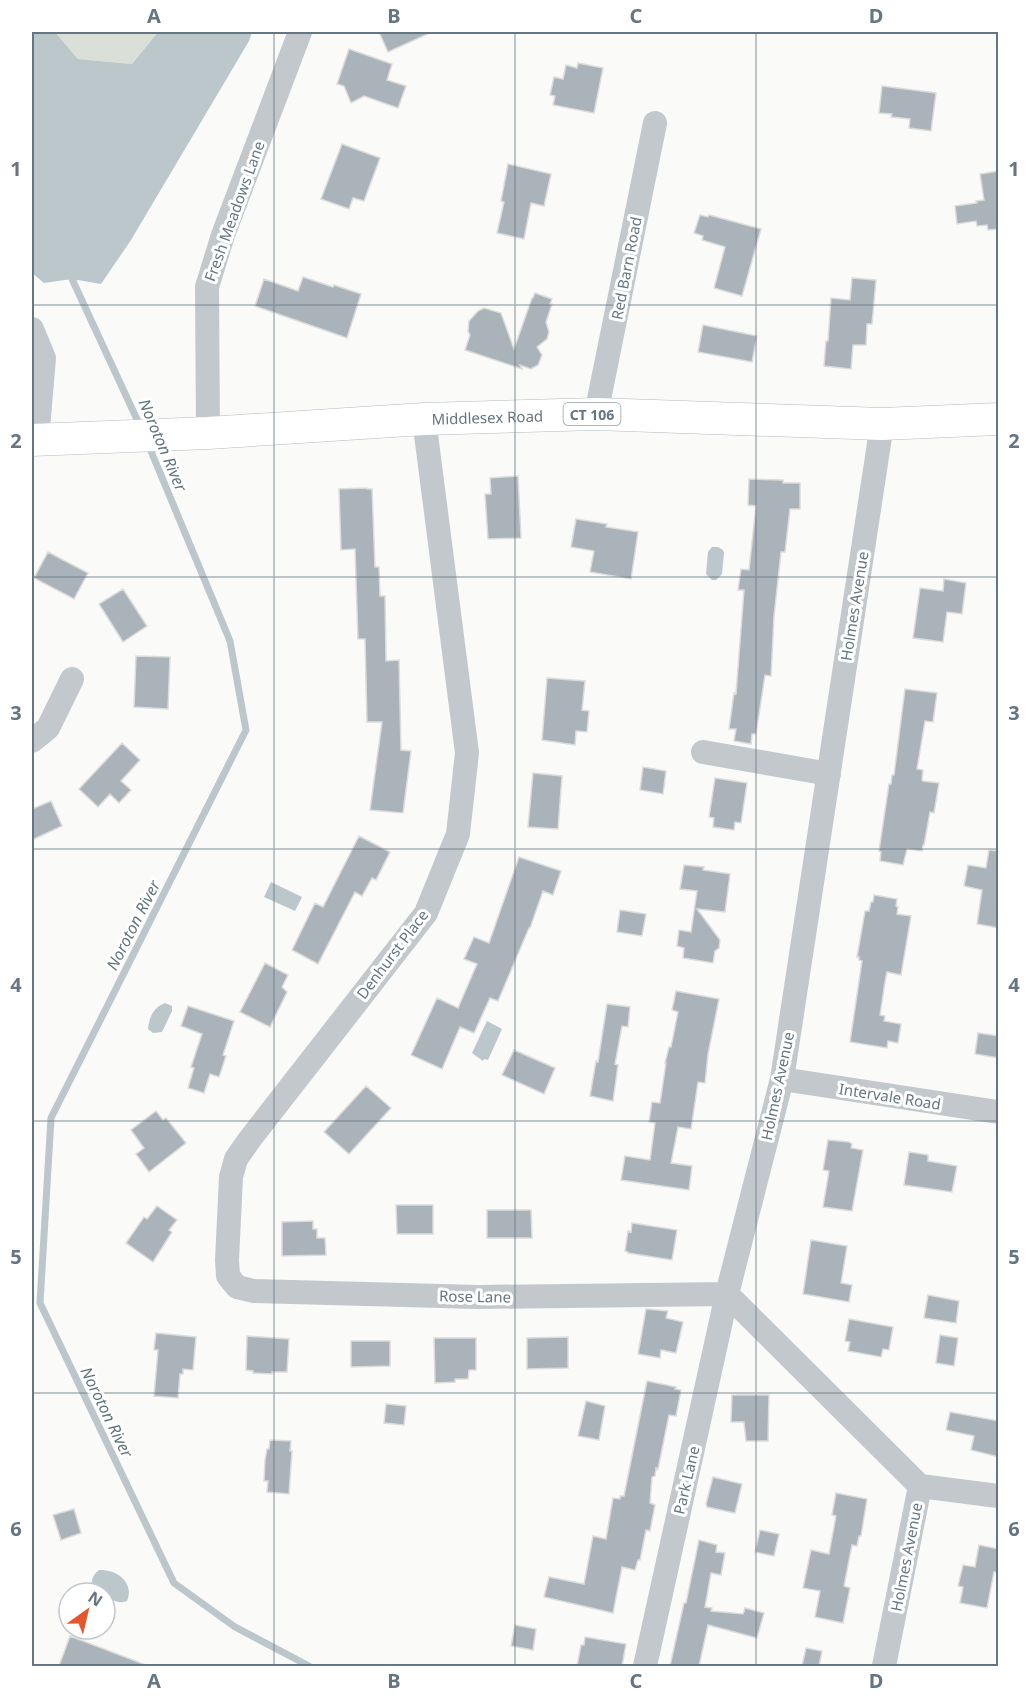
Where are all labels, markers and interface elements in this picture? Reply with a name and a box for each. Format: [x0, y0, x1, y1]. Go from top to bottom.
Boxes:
text: A [147, 2, 161, 29]
text: B [387, 2, 401, 29]
text: C [630, 2, 643, 29]
text: D [869, 2, 883, 29]
street label: Fresh Meadows Lane [199, 138, 269, 284]
text: 1 [10, 155, 22, 182]
text: 1 [1008, 155, 1020, 182]
street label: Red Barn Road [606, 215, 646, 321]
water label: Noroton River [134, 395, 193, 495]
road number: CT 106 [564, 403, 620, 425]
street label: Middlesex Road [431, 406, 543, 429]
text: 2 [10, 427, 22, 454]
text: 2 [1008, 427, 1020, 454]
street label: Holmes Avenue [835, 550, 873, 662]
text: 3 [10, 699, 22, 726]
text: 3 [1008, 699, 1020, 726]
water label: Noroton River [101, 876, 165, 974]
street label: Denhurst Place [352, 905, 432, 1003]
text: 4 [10, 971, 22, 998]
text: 4 [1008, 971, 1020, 998]
street label: Holmes Avenue [756, 1030, 798, 1142]
street label: Intervale Road [838, 1078, 942, 1114]
text: 5 [10, 1243, 22, 1270]
text: 5 [1008, 1243, 1020, 1270]
street label: Rose Lane [439, 1285, 511, 1307]
water label: Noroton River [76, 1363, 139, 1462]
street label: Park Lane [668, 1444, 704, 1516]
street label: Holmes Avenue [886, 1501, 926, 1613]
text: 6 [10, 1515, 22, 1542]
text: 6 [1008, 1515, 1020, 1542]
north arrow [57, 1581, 117, 1641]
text: N [84, 1586, 107, 1611]
text: A [147, 1667, 161, 1694]
text: B [387, 1667, 401, 1694]
text: C [630, 1667, 643, 1694]
text: D [869, 1667, 883, 1694]

